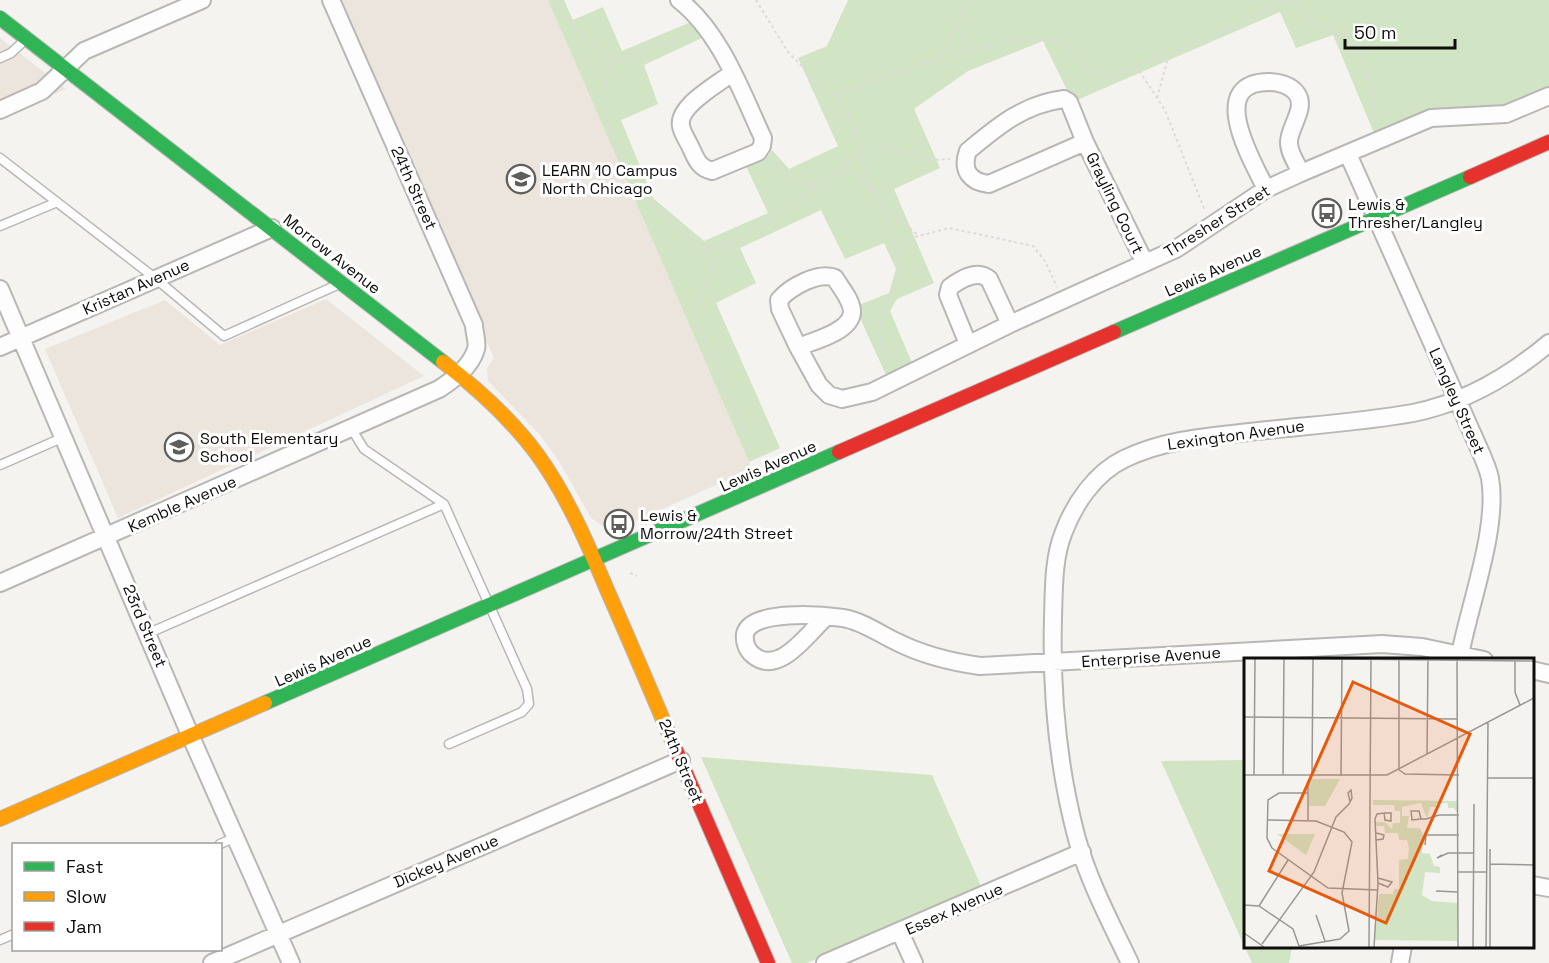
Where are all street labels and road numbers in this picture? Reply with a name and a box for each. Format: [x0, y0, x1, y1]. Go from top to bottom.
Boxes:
street label: 24th Street [386, 143, 442, 233]
street label: Grayling Court [1081, 149, 1149, 257]
street label: Thresher Street [1160, 180, 1274, 262]
street label: Morrow Avenue [279, 209, 385, 299]
street label: Lewis Avenue [1161, 240, 1265, 302]
street label: Kristan Avenue [79, 254, 193, 320]
street label: Langley Street [1424, 345, 1490, 457]
street label: Lexington Avenue [1166, 415, 1306, 455]
street label: Lewis Avenue [716, 435, 820, 497]
street label: Kemble Avenue [124, 471, 240, 537]
street label: 23rd Street [118, 581, 172, 671]
street label: Lewis Avenue [271, 630, 375, 692]
street label: Enterprise Avenue [1081, 642, 1221, 672]
street label: 24th Street [654, 716, 708, 806]
street label: Dickey Avenue [390, 829, 502, 893]
street label: Essex Avenue [902, 878, 1006, 940]

